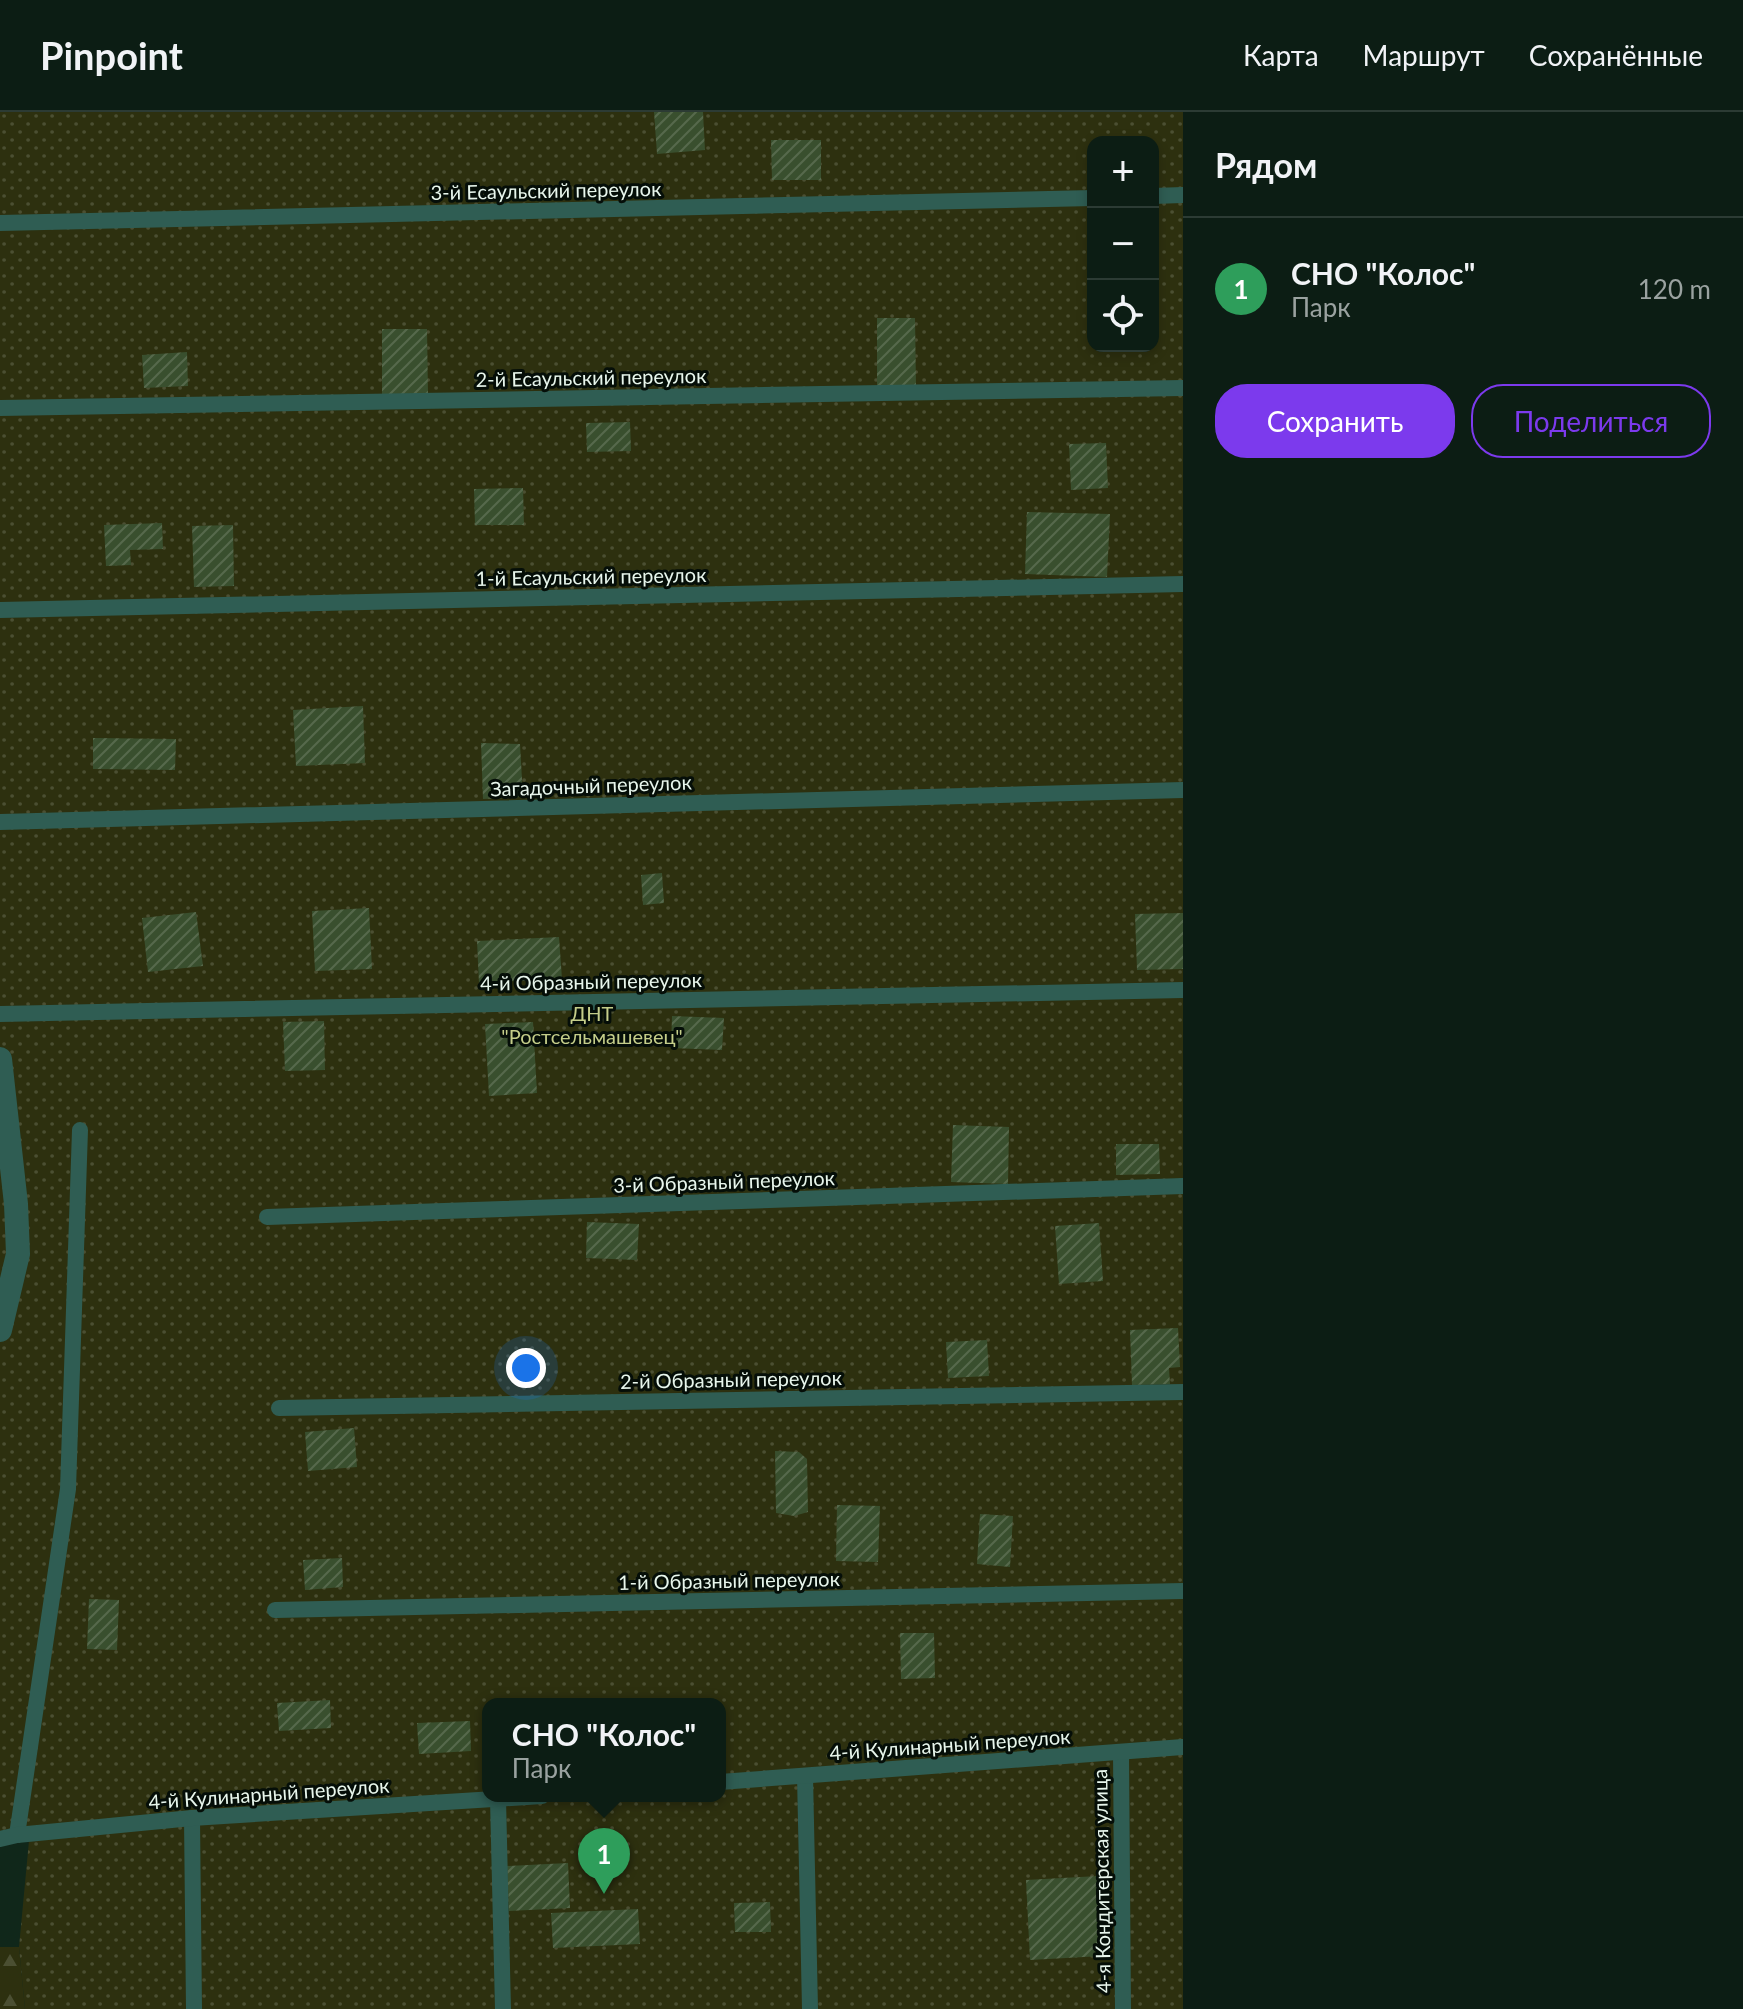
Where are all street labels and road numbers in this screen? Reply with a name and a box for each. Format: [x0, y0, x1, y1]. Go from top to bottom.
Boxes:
street label: 3-й Есаульский переулок [430, 176, 662, 204]
street label: 2-й Есаульский переулок [475, 363, 707, 391]
street label: 1-й Есаульский переулок [475, 562, 707, 590]
street label: Загадочный переулок [490, 769, 693, 801]
street label: 4-й Образный переулок [480, 967, 703, 995]
street label: 3-й Образный переулок [613, 1165, 836, 1197]
street label: 2-й Образный переулок [620, 1365, 843, 1393]
street label: 1-й Образный переулок [618, 1566, 841, 1594]
street label: 4-й Кулинарный переулок [829, 1724, 1072, 1764]
street label: 4-я Кондитерская улица [1087, 1769, 1115, 1993]
street label: 4-й Кулинарный переулок [148, 1773, 391, 1813]

